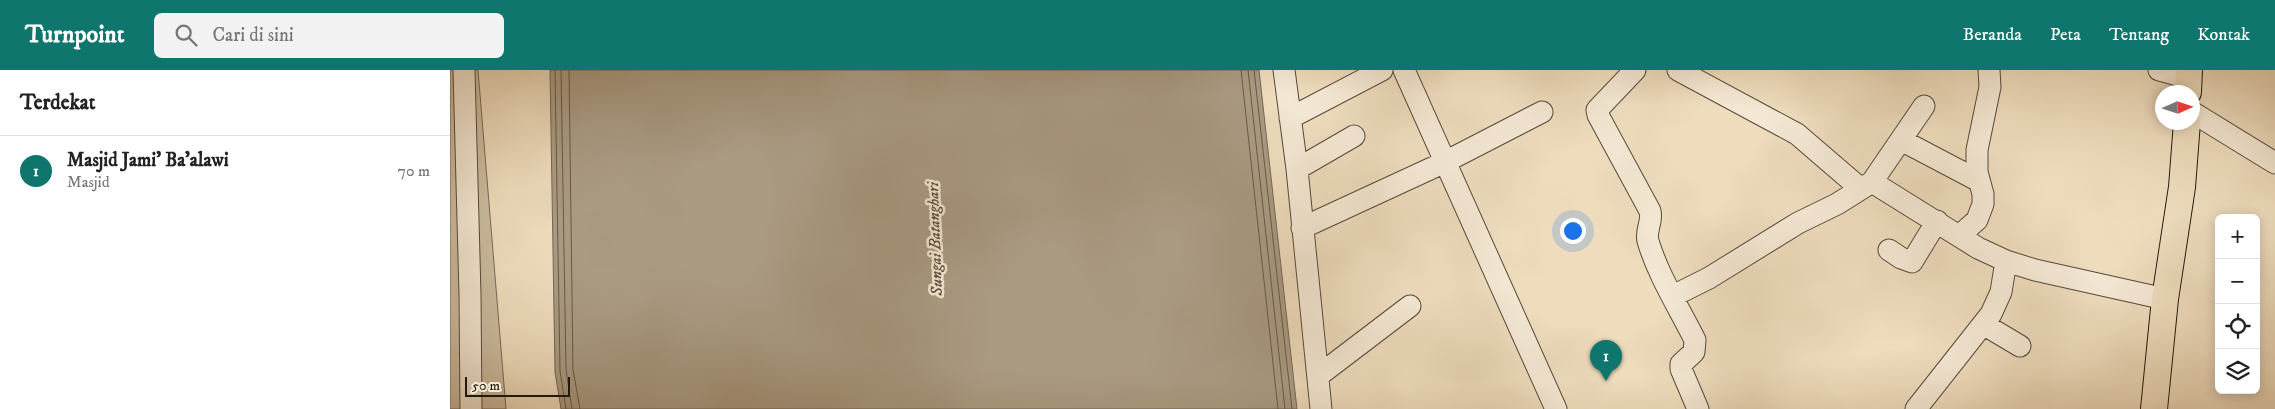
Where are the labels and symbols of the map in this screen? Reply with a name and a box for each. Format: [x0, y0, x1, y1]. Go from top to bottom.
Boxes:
north arrow [2155, 85, 2200, 130]
water label: Sungai Batanghari [923, 181, 947, 297]
your location [1560, 218, 1586, 244]
pin: 1 [1590, 340, 1622, 381]
scale bar [465, 374, 570, 397]

